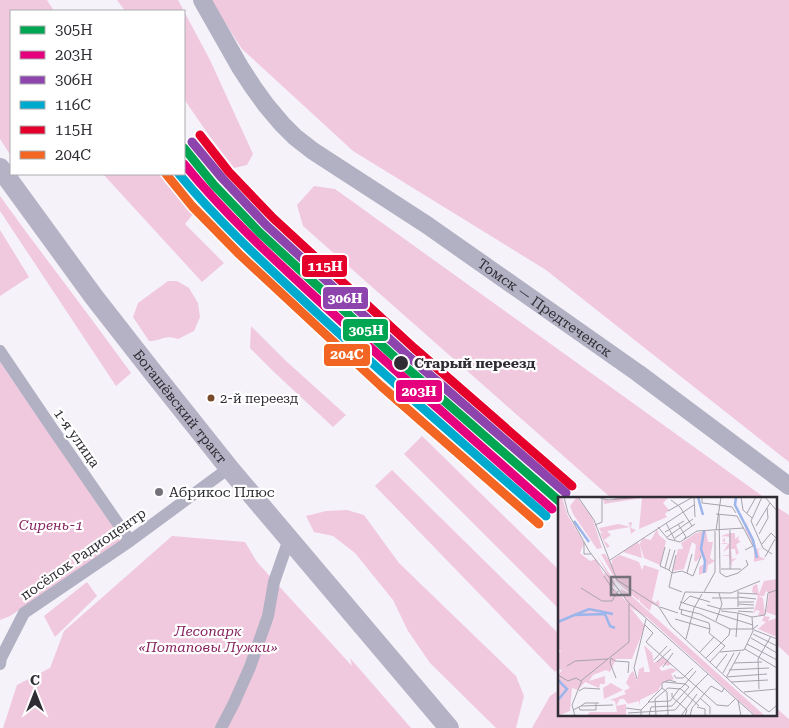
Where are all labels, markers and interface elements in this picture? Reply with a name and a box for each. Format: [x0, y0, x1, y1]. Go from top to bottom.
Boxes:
legend [10, 10, 185, 175]
text: 305Н [55, 21, 93, 39]
text: 203Н [55, 46, 93, 64]
text: 306Н [55, 71, 93, 89]
text: 116С [55, 96, 91, 114]
text: 115Н [55, 121, 93, 139]
text: 204С [55, 146, 91, 164]
line badge: 115Н [301, 254, 348, 278]
street label: Томск — Предтеченск [475, 255, 615, 360]
text: 115Н [307, 258, 343, 274]
line badge: 306Н [322, 286, 369, 310]
text: 306Н [327, 290, 363, 306]
line badge: 305Н [342, 318, 389, 342]
text: 305Н [348, 322, 384, 338]
line badge: 204С [323, 343, 371, 367]
street label: Богашёвский тракт [130, 346, 230, 467]
text: 204С [330, 346, 364, 362]
marker: Старый переезд [392, 354, 410, 372]
place label: Старый переезд [414, 355, 535, 371]
line badge: 203Н [395, 379, 443, 403]
text: 203Н [401, 383, 437, 399]
place label: 2-й переезд [220, 391, 298, 406]
marker: 2-й переезд [206, 393, 216, 403]
street label: 1-я улица [51, 405, 103, 471]
place label: Абрикос Плюс [169, 484, 275, 500]
marker: Абрикос Плюс [153, 486, 165, 498]
inset map [558, 497, 776, 716]
street label: посёлок Радиоцентр [17, 505, 149, 603]
park label: Сирень-1 [19, 517, 83, 533]
park label: Лесопарк «Потаповы Лужки» [138, 623, 278, 655]
north arrow [10, 668, 60, 718]
text: С [30, 672, 40, 688]

